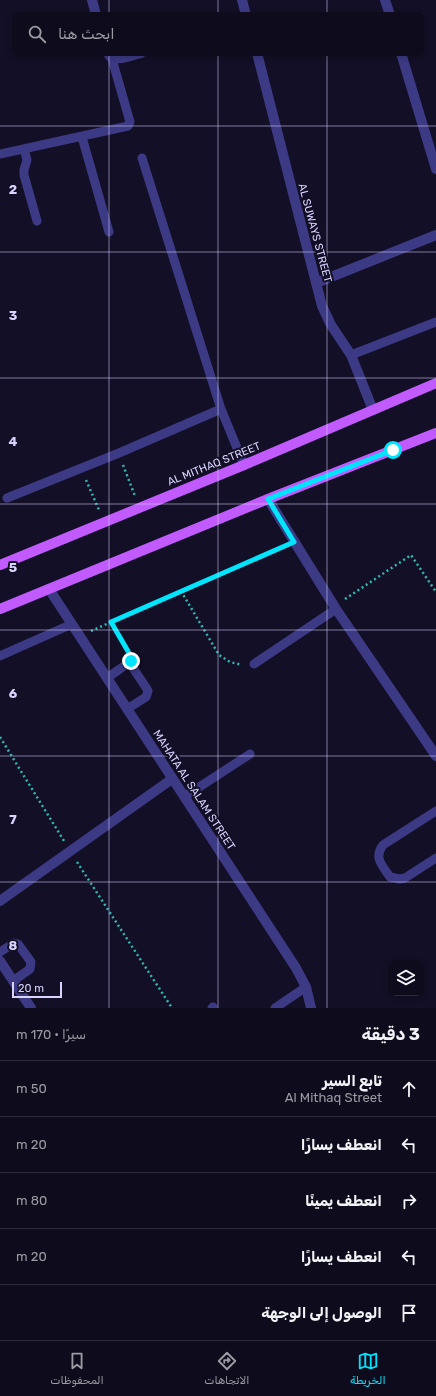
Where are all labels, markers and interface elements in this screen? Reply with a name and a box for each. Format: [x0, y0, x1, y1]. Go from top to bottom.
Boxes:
search box [12, 12, 424, 56]
icon: search [26, 23, 48, 45]
text: ابحث هنا [58, 25, 115, 43]
text: 2 [9, 182, 17, 197]
street label: AL SUWAYS STREET [296, 182, 335, 285]
text: 3 [9, 308, 18, 323]
text: 4 [9, 434, 18, 449]
street label: AL MITHAQ STREET [166, 439, 263, 489]
route start [384, 441, 402, 459]
text: 5 [9, 560, 17, 575]
route end [122, 652, 140, 670]
text: 6 [9, 686, 18, 701]
street label: MAHATA AL SALAM STREET [150, 727, 238, 853]
text: 7 [9, 812, 17, 827]
text: 8 [9, 938, 18, 953]
map controls [388, 960, 424, 996]
button: layers [388, 960, 424, 996]
scale bar [12, 980, 62, 999]
text: 20 m [18, 982, 44, 995]
text: 3 دقيقة [361, 1024, 420, 1044]
text: سيرًا · 170 m [16, 1027, 86, 1042]
text: تابع السير [322, 1072, 382, 1090]
icon: ahead [398, 1078, 420, 1100]
text: 50 m [16, 1081, 47, 1096]
text: Al Mithaq Street [285, 1090, 382, 1105]
icon: left [398, 1134, 420, 1156]
text: انعطف يسارًا [301, 1136, 382, 1154]
text: 20 m [16, 1137, 47, 1152]
icon: right [398, 1190, 420, 1212]
text: انعطف يمينًا [305, 1192, 382, 1210]
text: 80 m [16, 1193, 47, 1208]
icon: left [398, 1246, 420, 1268]
text: انعطف يسارًا [301, 1248, 382, 1266]
text: 20 m [16, 1249, 47, 1264]
icon: arrive [398, 1302, 420, 1324]
text: الوصول إلى الوجهة [261, 1304, 382, 1322]
tab: المحفوظات [50, 1350, 104, 1387]
tab: الاتجاهات [204, 1350, 249, 1387]
tab: الخريطة [350, 1350, 386, 1387]

